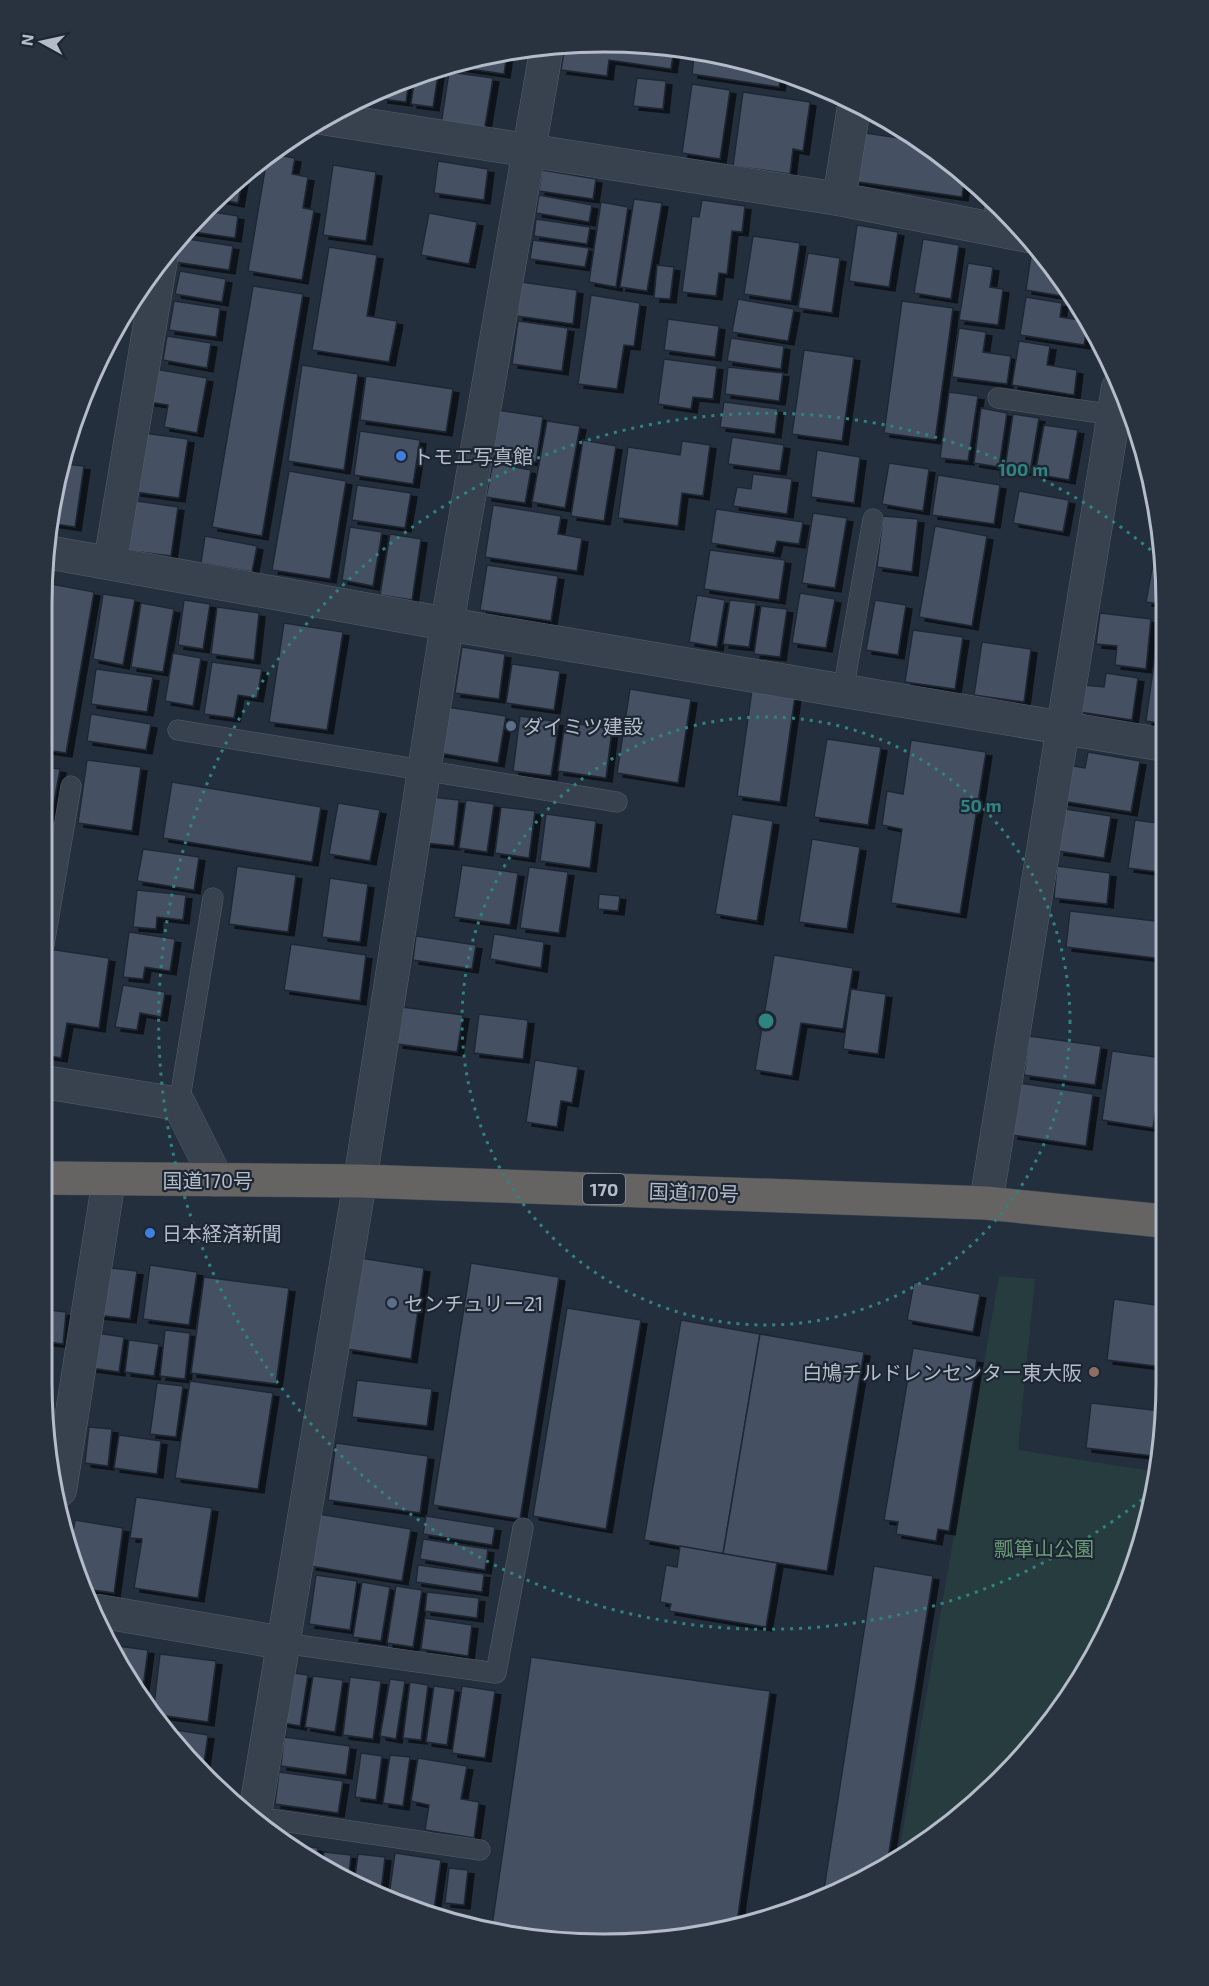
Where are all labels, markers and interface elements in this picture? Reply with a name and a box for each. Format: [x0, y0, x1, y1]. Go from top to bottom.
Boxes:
north arrow [12, 12, 72, 72]
text: N [16, 33, 37, 47]
place label: トモエ写真館 [413, 444, 533, 468]
marker: トモエ写真館 [394, 449, 408, 463]
text: 100 m [998, 458, 1048, 480]
place label: ダイミツ建設 [523, 714, 643, 738]
marker: ダイミツ建設 [504, 719, 518, 733]
text: 50 m [960, 794, 1002, 816]
centre of rings [756, 1011, 776, 1031]
street label: 国道170号 [163, 1168, 253, 1192]
road number: 170 [583, 1174, 625, 1204]
street label: 国道170号 [648, 1178, 740, 1206]
place label: 日本経済新聞 [162, 1221, 282, 1245]
marker: 日本経済新聞 [143, 1226, 157, 1240]
place label: センチュリー21 [404, 1291, 543, 1315]
marker: センチュリー21 [385, 1296, 399, 1310]
place label: 白鳩チルドレンセンター東大阪 [802, 1360, 1082, 1384]
marker: 白鳩チルドレンセンター東大阪 [1087, 1365, 1101, 1379]
park label: 瓢箪山公園 [994, 1536, 1094, 1560]

